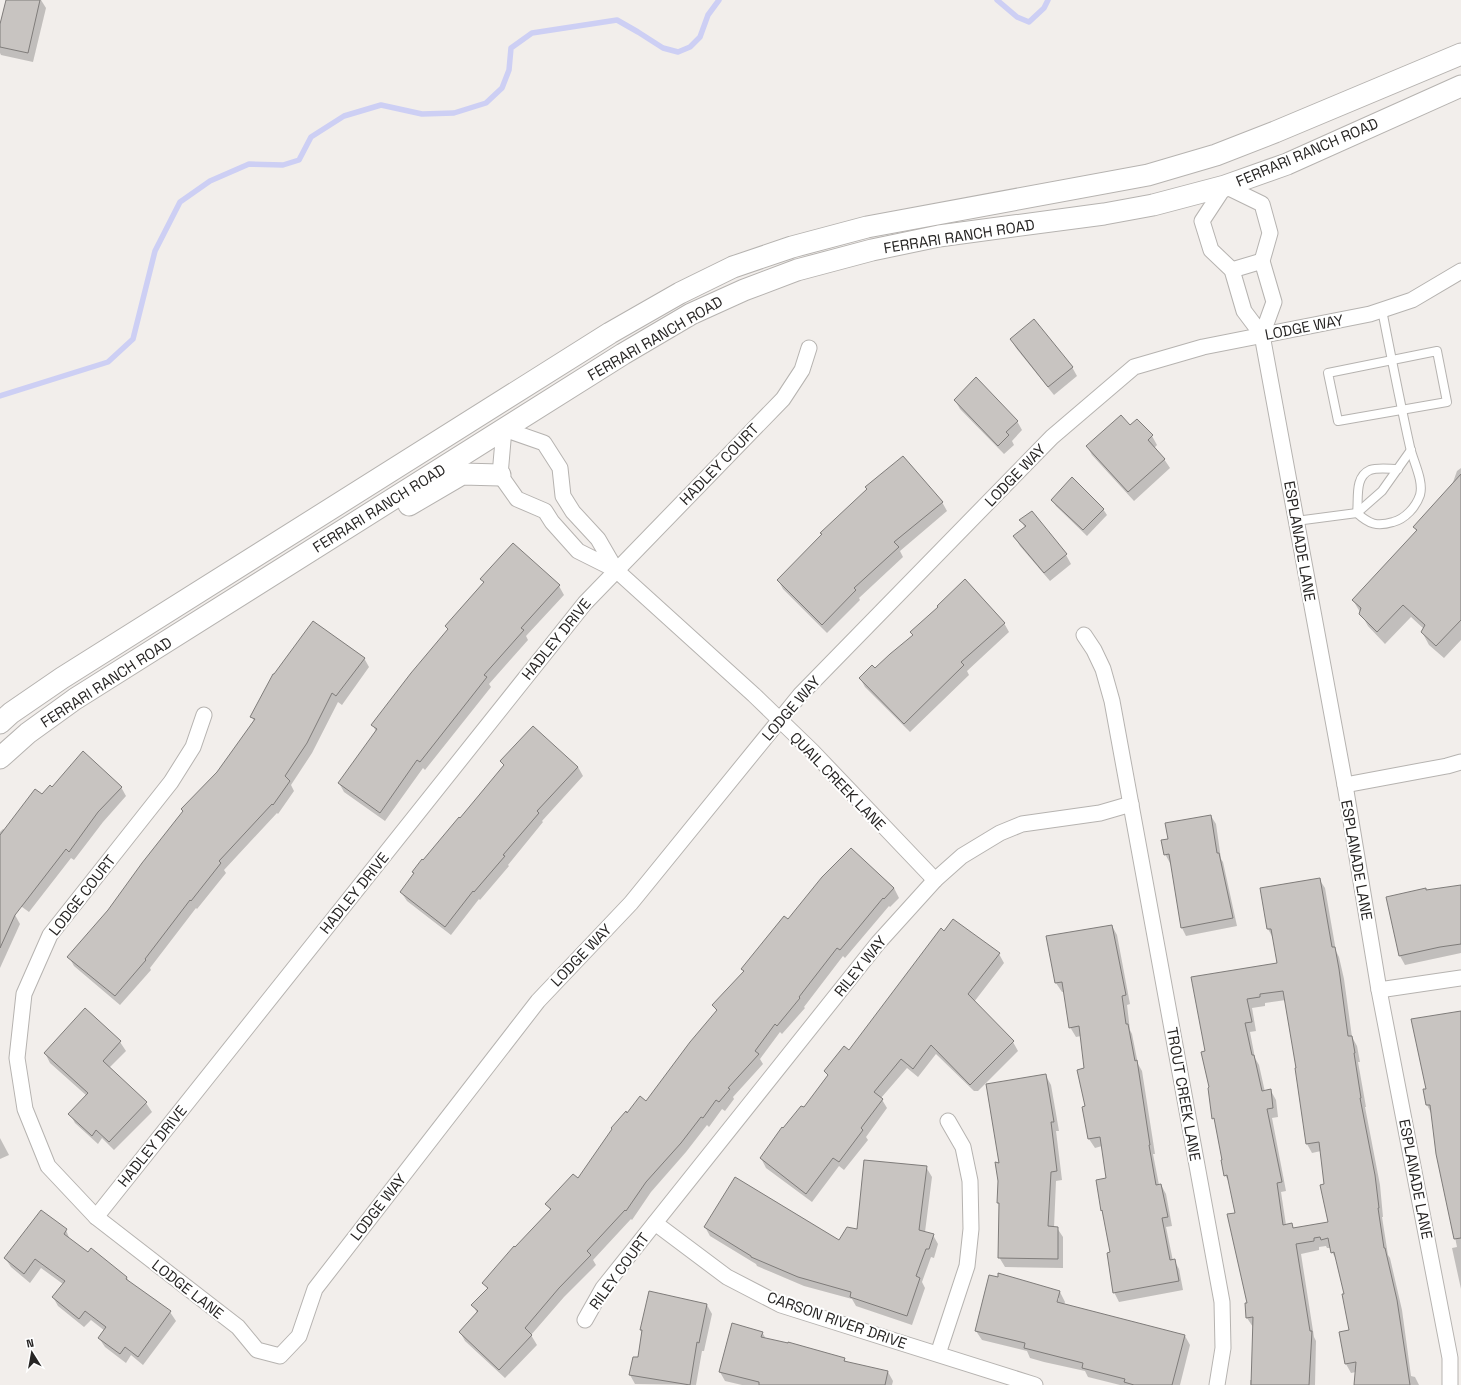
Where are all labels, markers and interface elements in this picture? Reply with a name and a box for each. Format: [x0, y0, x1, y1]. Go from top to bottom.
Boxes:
street label: FERRARI RANCH ROAD [1233, 113, 1381, 191]
street label: FERRARI RANCH ROAD [882, 215, 1036, 257]
street label: FERRARI RANCH ROAD [584, 292, 726, 384]
street label: LODGE WAY [1263, 310, 1345, 344]
street label: HADLEY COURT [675, 419, 763, 509]
street label: LODGE WAY [980, 440, 1050, 510]
street label: FERRARI RANCH ROAD [309, 459, 449, 557]
street label: ESPLANADE LANE [1280, 479, 1320, 603]
street label: HADLEY DRIVE [517, 594, 595, 684]
street label: FERRARI RANCH ROAD [37, 632, 175, 732]
street label: LODGE WAY [758, 672, 824, 744]
street label: QUAIL CREEK LANE [786, 728, 890, 834]
street label: ESPLANADE LANE [1337, 798, 1377, 922]
street label: HADLEY DRIVE [315, 848, 393, 938]
street label: LODGE COURT [45, 851, 120, 939]
street label: LODGE WAY [546, 920, 616, 990]
street label: RILEY WAY [830, 932, 890, 1000]
street label: TROUT CREEK LANE [1163, 1026, 1205, 1162]
street label: HADLEY DRIVE [113, 1101, 191, 1191]
street label: ESPLANADE LANE [1395, 1117, 1437, 1241]
street label: LODGE WAY [346, 1170, 410, 1244]
street label: RILEY COURT [585, 1229, 653, 1313]
street label: LODGE LANE [148, 1255, 228, 1323]
street label: CARSON RIVER DRIVE [765, 1287, 909, 1353]
north arrow [12, 1333, 52, 1373]
text: N [25, 1336, 35, 1351]

